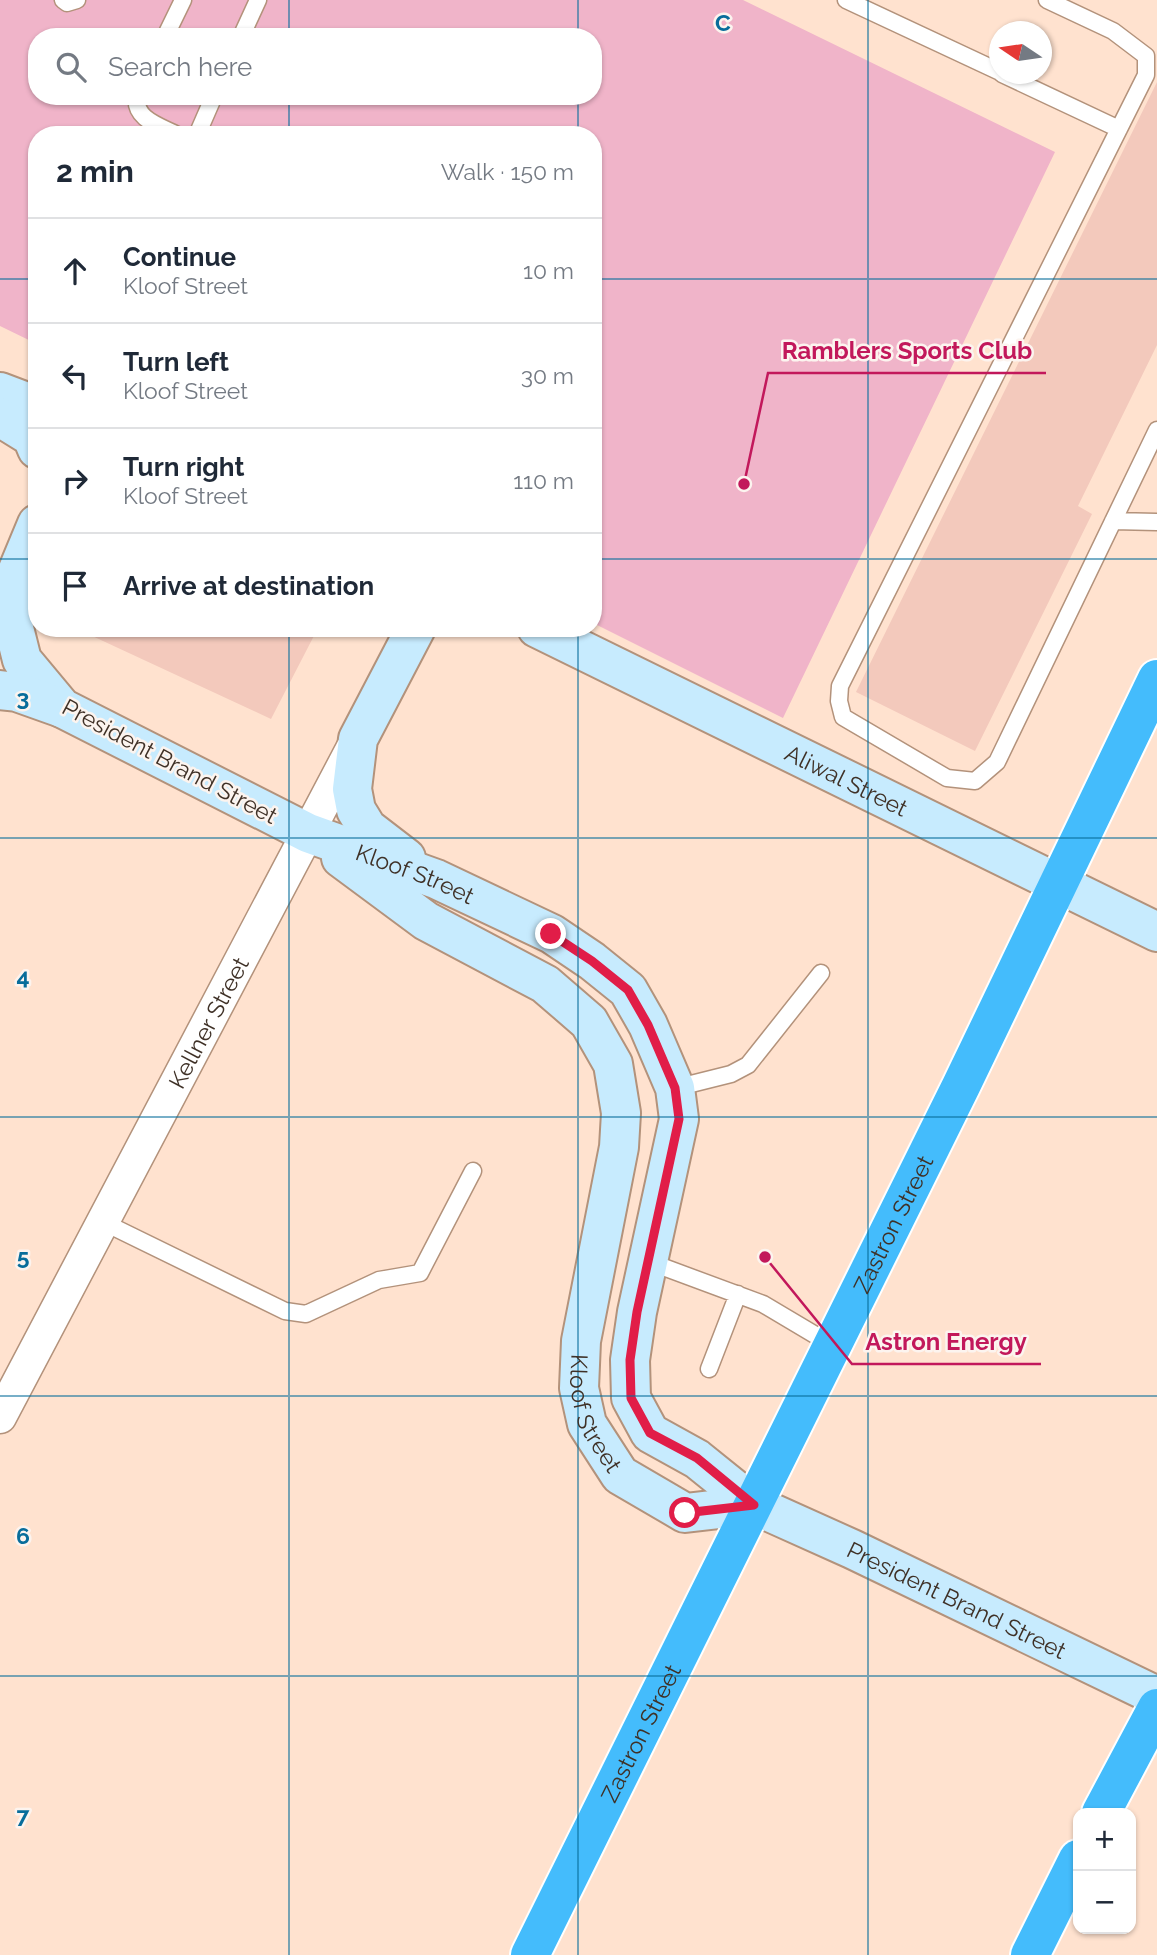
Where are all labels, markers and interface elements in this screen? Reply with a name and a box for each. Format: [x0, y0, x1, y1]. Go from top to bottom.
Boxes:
text: C [715, 9, 731, 36]
north arrow [989, 21, 1052, 84]
search box [28, 28, 602, 105]
icon: search [52, 48, 90, 86]
text: Search here [108, 52, 252, 82]
text: 2 min [56, 154, 134, 189]
text: Walk · 150 m [441, 158, 574, 185]
text: Continue [123, 242, 236, 272]
icon: ahead [56, 252, 94, 290]
text: 10 m [523, 257, 574, 284]
text: Kloof Street [123, 272, 248, 299]
callout: Ramblers Sports Club [768, 328, 1046, 373]
text: Ramblers Sports Club [782, 336, 1032, 365]
text: Turn left [123, 347, 229, 377]
icon: left [56, 357, 94, 395]
text: 30 m [521, 362, 574, 389]
text: Kloof Street [123, 377, 248, 404]
text: Turn right [123, 452, 244, 482]
icon: right [56, 462, 94, 500]
text: 110 m [513, 467, 574, 494]
text: Kloof Street [123, 482, 248, 509]
icon: arrive [56, 567, 94, 605]
text: Arrive at destination [123, 571, 374, 601]
text: 3 [17, 684, 29, 711]
street label: President Brand Street [58, 693, 282, 829]
street label: Aliwal Street [781, 738, 913, 821]
street label: Kloof Street [352, 838, 479, 909]
route end [535, 918, 566, 949]
street label: Kellner Street [162, 952, 254, 1093]
text: 4 [16, 963, 30, 990]
street label: Zastron Street [847, 1150, 938, 1297]
text: 5 [17, 1243, 30, 1270]
callout: Astron Energy [852, 1319, 1041, 1364]
text: Astron Energy [865, 1327, 1027, 1356]
street label: Kloof Street [565, 1354, 628, 1477]
route start [669, 1497, 700, 1528]
text: 6 [16, 1522, 30, 1549]
street label: President Brand Street [843, 1535, 1071, 1664]
street label: Zastron Street [595, 1659, 686, 1806]
text: 7 [17, 1801, 30, 1828]
map controls [1073, 1808, 1136, 1934]
button: + [1073, 1808, 1136, 1871]
button: − [1073, 1871, 1136, 1934]

